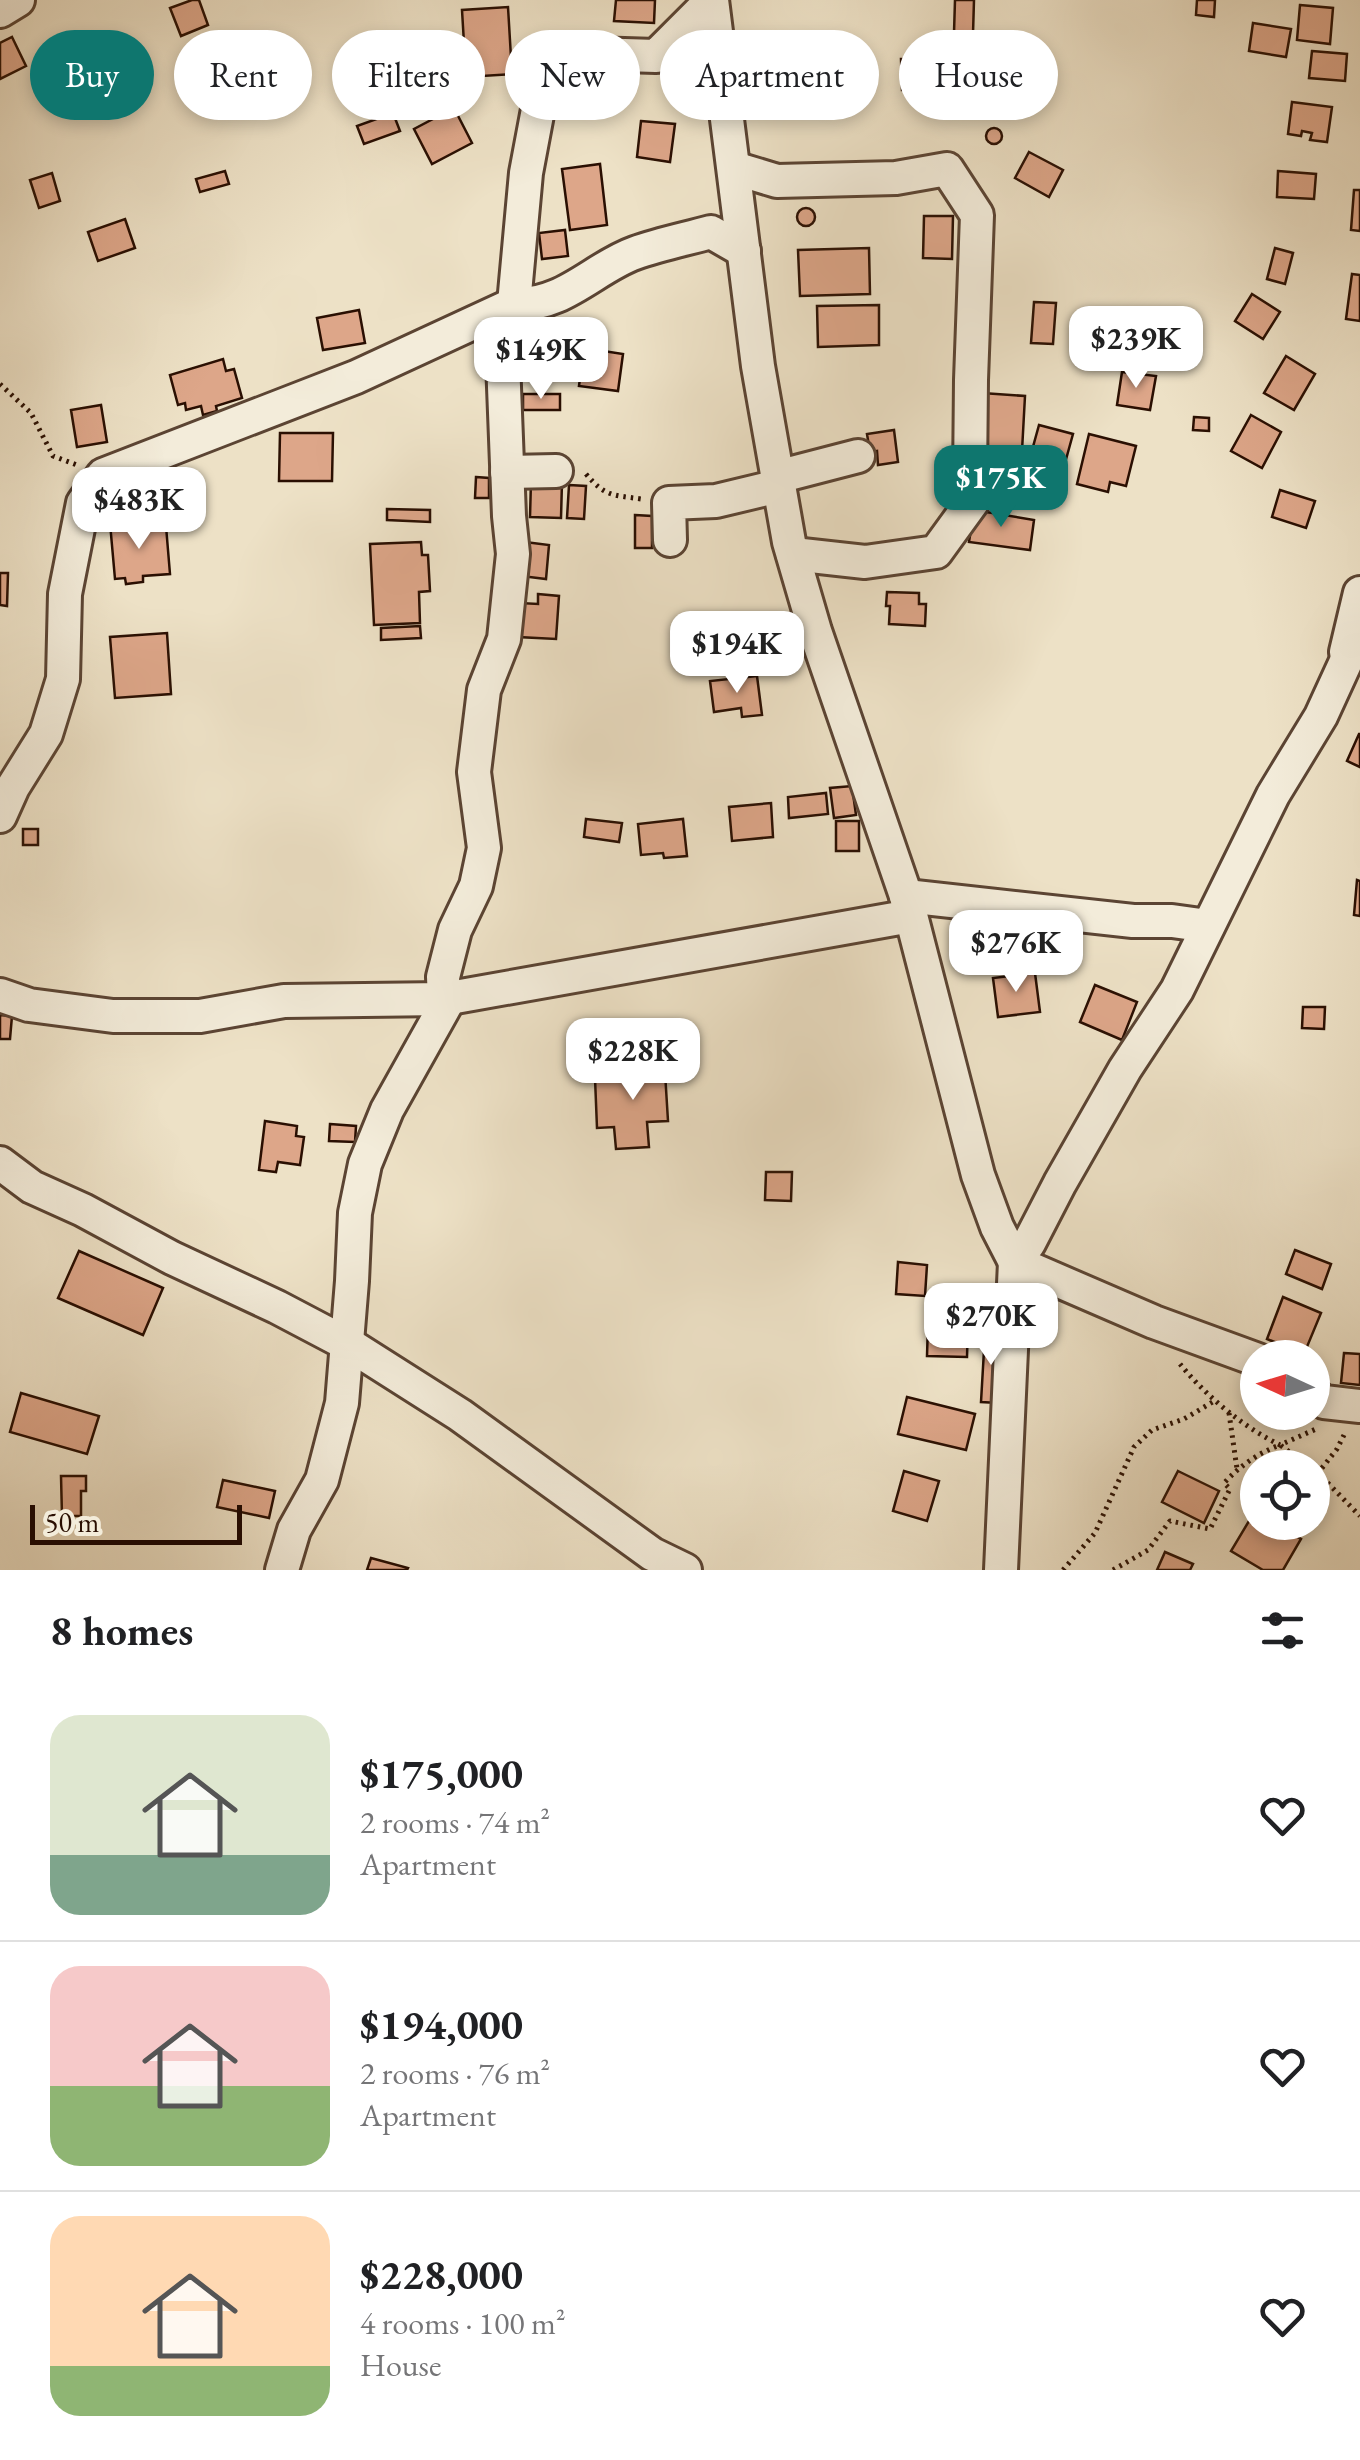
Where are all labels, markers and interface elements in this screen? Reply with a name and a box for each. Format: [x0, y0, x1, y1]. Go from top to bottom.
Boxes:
chip: Buy [30, 30, 154, 120]
chip: Rent [174, 30, 312, 120]
chip: Filters [332, 30, 485, 120]
chip: New [505, 30, 640, 120]
chip: Apartment [660, 30, 879, 120]
chip: House [899, 30, 1058, 120]
pin: $239K [1066, 306, 1206, 391]
pin: $149K [471, 317, 611, 402]
text: $239K [1091, 317, 1181, 359]
text: $149K [496, 328, 586, 370]
pin: $175K [931, 445, 1071, 530]
text: $175K [956, 456, 1046, 498]
pin: $483K [69, 467, 209, 552]
text: $483K [94, 478, 184, 520]
pin: $194K [667, 611, 807, 696]
text: $194K [692, 622, 782, 664]
pin: $276K [946, 910, 1086, 995]
text: $276K [971, 921, 1061, 963]
pin: $228K [563, 1018, 703, 1103]
text: $228K [588, 1029, 678, 1071]
pin: $270K [921, 1283, 1061, 1368]
text: $270K [946, 1294, 1036, 1336]
north arrow [1240, 1340, 1330, 1430]
map controls [1240, 1340, 1330, 1540]
button: locate [1240, 1450, 1330, 1540]
scale bar [30, 1500, 242, 1544]
text: 50 m [45, 1504, 99, 1540]
text: 8 homes [50, 1603, 193, 1658]
icon: filters [1255, 1603, 1310, 1658]
text: $175,000 [360, 1746, 523, 1801]
icon: home [130, 1755, 250, 1875]
icon: heart [1255, 1788, 1310, 1843]
text: 2 rooms · 74 m² [360, 1801, 550, 1843]
text: Apartment [360, 1843, 496, 1885]
text: $194,000 [360, 1997, 523, 2052]
icon: home [130, 2006, 250, 2126]
icon: heart [1255, 2039, 1310, 2094]
text: 2 rooms · 76 m² [360, 2052, 550, 2094]
text: Apartment [360, 2094, 496, 2136]
text: $228,000 [360, 2247, 523, 2302]
icon: home [130, 2256, 250, 2376]
icon: heart [1255, 2289, 1310, 2344]
text: 4 rooms · 100 m² [360, 2302, 566, 2344]
text: House [360, 2344, 441, 2386]

